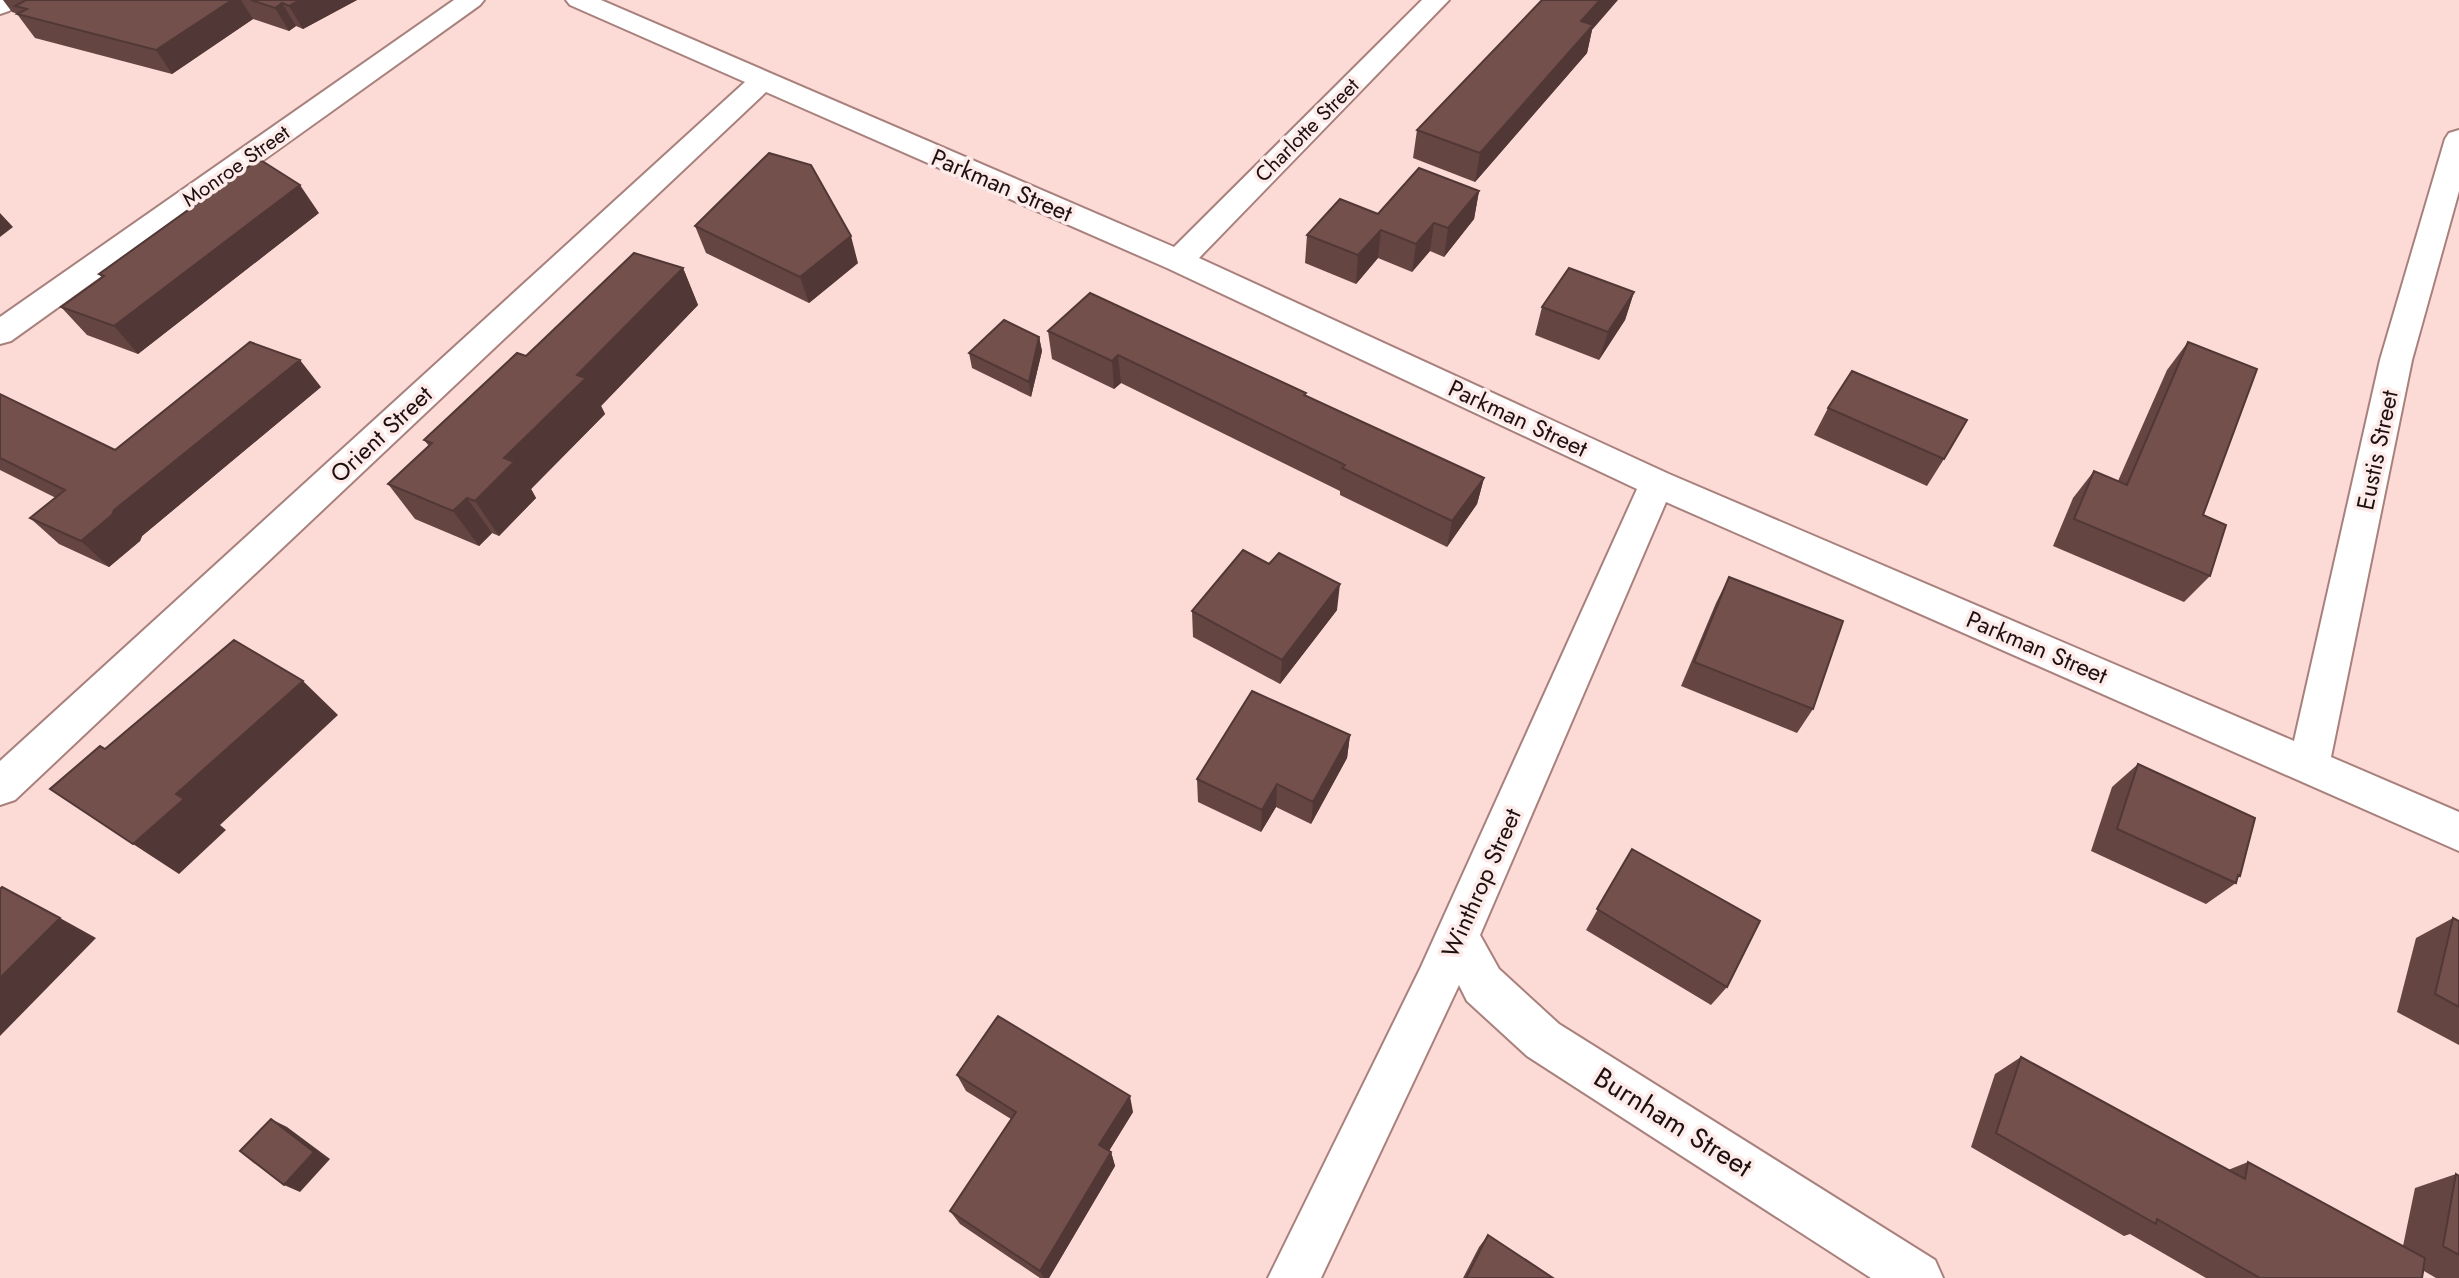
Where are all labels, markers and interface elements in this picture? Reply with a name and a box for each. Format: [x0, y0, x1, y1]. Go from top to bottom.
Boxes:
street label: Charlotte Street [1248, 71, 1366, 189]
street label: Monroe Street [176, 118, 296, 214]
street label: Parkman Street [926, 140, 1078, 231]
street label: Parkman Street [1443, 370, 1594, 466]
street label: Orient Street [322, 377, 440, 491]
street label: Eustis Street [2347, 387, 2407, 513]
street label: Parkman Street [1961, 602, 2113, 693]
street label: Winthrop Street [1432, 803, 1530, 963]
street label: Burnham Street [1586, 1057, 1760, 1187]

